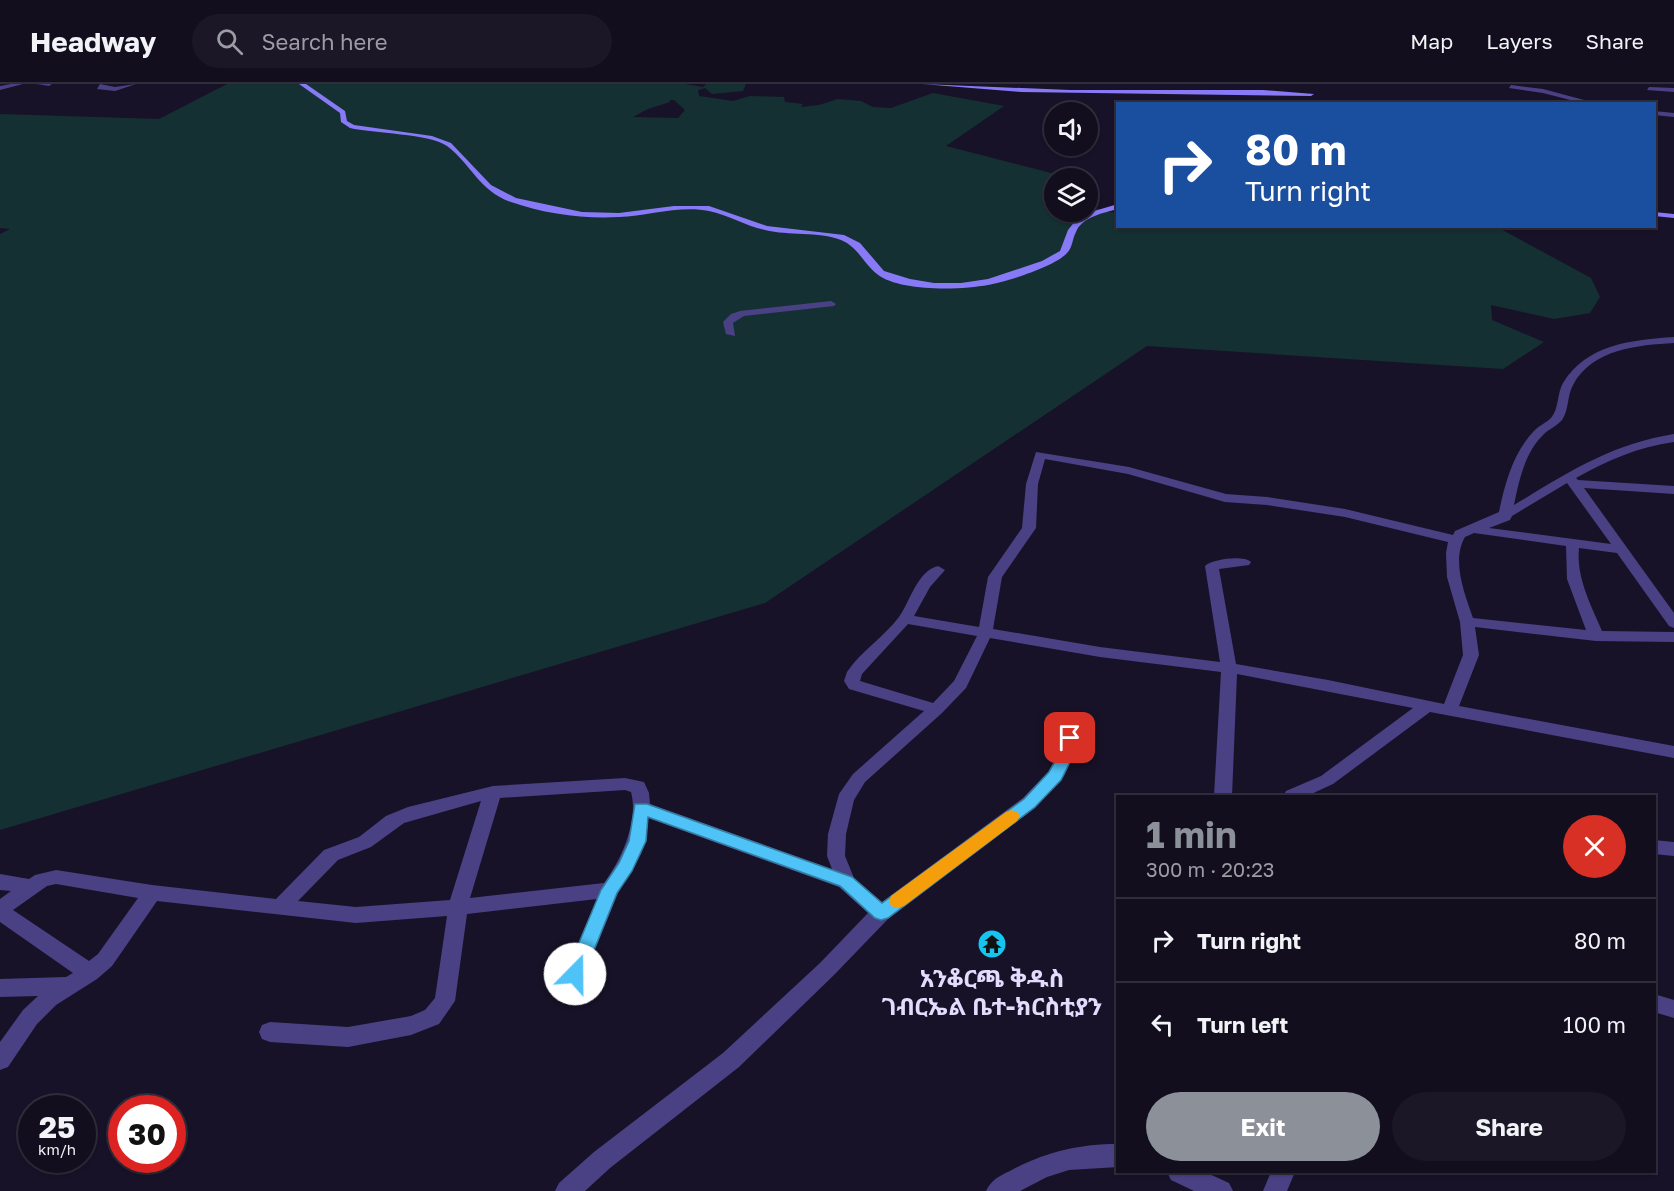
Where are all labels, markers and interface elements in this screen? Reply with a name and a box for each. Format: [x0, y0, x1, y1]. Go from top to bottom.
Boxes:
search box [192, 14, 612, 68]
text: Headway [30, 25, 156, 58]
icon: search [213, 25, 246, 58]
text: Search here [261, 28, 387, 55]
text: Map [1410, 28, 1453, 54]
text: Layers [1486, 28, 1553, 54]
text: Share [1586, 28, 1644, 54]
map controls [1044, 102, 1098, 222]
button: sound [1044, 102, 1098, 156]
text: 80 m [1245, 124, 1346, 174]
icon: right [1146, 126, 1224, 204]
button: layers [1044, 168, 1098, 222]
text: Turn right [1245, 175, 1371, 207]
pin [1044, 712, 1095, 763]
icon: arrive [1053, 721, 1086, 754]
text: 1 min [1146, 813, 1237, 856]
button: close [1563, 815, 1626, 878]
text: 300 m · 20:23 [1146, 857, 1275, 881]
icon: right [1146, 924, 1179, 957]
text: Turn right [1197, 927, 1301, 954]
text: 80 m [1574, 927, 1626, 954]
temple icon: አንቆርጫ ቅዱስ ገብርኤል ቤተ-ክርስቲያን [976, 928, 1008, 960]
position arrow [543, 942, 607, 1006]
place label: አንቆርጫ ቅዱስ ገብርኤል ቤተ-ክርስቲያን [882, 963, 1102, 1020]
icon: left [1146, 1008, 1179, 1041]
text: Turn left [1197, 1011, 1288, 1038]
text: 100 m [1563, 1011, 1626, 1038]
button: Exit [1146, 1092, 1380, 1161]
button: Share [1392, 1092, 1626, 1161]
speed limit sign: 30 [108, 1095, 186, 1173]
text: 25 [39, 1109, 75, 1145]
text: km/h [38, 1140, 76, 1158]

